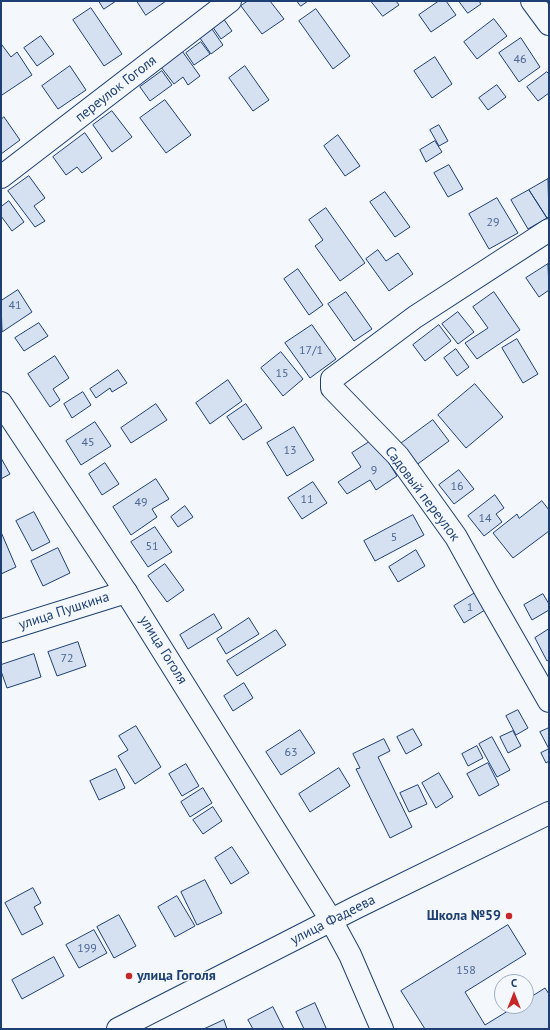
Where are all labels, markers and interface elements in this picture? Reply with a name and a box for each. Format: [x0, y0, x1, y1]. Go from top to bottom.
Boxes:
street label: переулок Гоголя [72, 52, 160, 126]
house number: 46 [513, 53, 527, 67]
house number: 29 [486, 216, 500, 230]
house number: 41 [8, 299, 22, 313]
house number: 17/1 [299, 344, 323, 358]
house number: 15 [275, 367, 289, 381]
house number: 45 [81, 436, 95, 450]
street label: Садовый переулок [381, 443, 463, 545]
house number: 13 [283, 444, 297, 458]
house number: 9 [371, 464, 377, 478]
house number: 16 [450, 480, 464, 494]
house number: 11 [300, 493, 314, 507]
house number: 49 [134, 496, 148, 510]
house number: 14 [478, 512, 492, 526]
house number: 5 [391, 531, 397, 545]
house number: 51 [145, 540, 159, 554]
street label: улица Пушкина [17, 588, 111, 634]
house number: 1 [467, 601, 473, 615]
street label: улица Гоголя [135, 613, 191, 687]
house number: 72 [60, 652, 74, 666]
house number: 63 [284, 746, 298, 760]
street label: улица Фадеева [288, 891, 378, 949]
place label: Школа №59 [427, 908, 501, 924]
marker: Школа №59 [504, 911, 514, 921]
house number: 199 [77, 942, 97, 956]
house number: 158 [456, 964, 476, 978]
place label: улица Гоголя [137, 968, 216, 984]
marker: улица Гоголя [124, 971, 134, 981]
north arrow [494, 974, 534, 1014]
text: С [511, 976, 517, 990]

